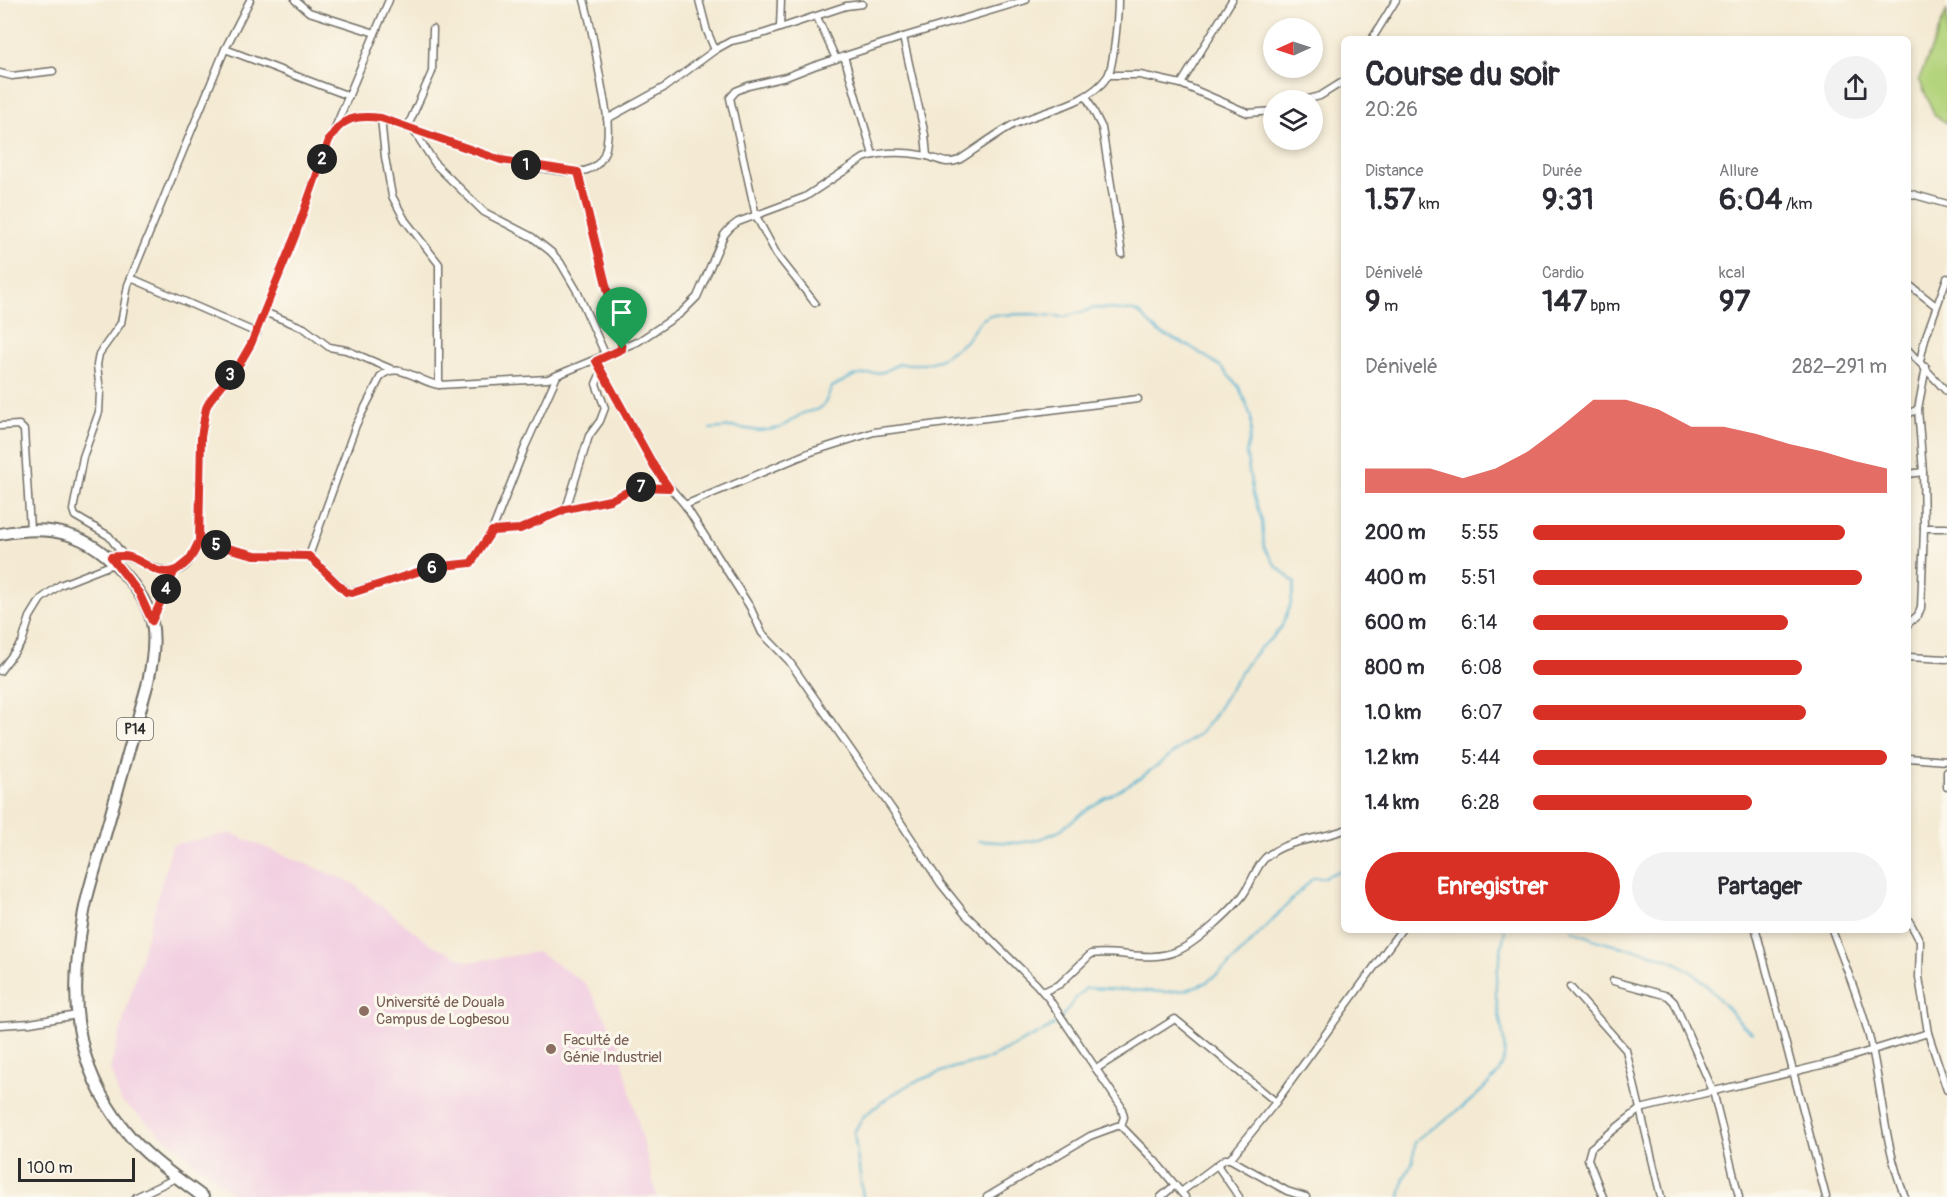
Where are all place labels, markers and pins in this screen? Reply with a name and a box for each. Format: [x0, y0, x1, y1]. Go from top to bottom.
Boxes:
pin: 2 [307, 144, 337, 174]
pin: 1 [511, 150, 541, 180]
pin [596, 287, 647, 349]
pin: 3 [215, 360, 245, 390]
pin: 7 [626, 472, 656, 502]
pin: 5 [201, 530, 231, 560]
pin: 6 [417, 553, 447, 583]
pin: 4 [151, 574, 181, 604]
place label: Université de Douala Campus de Logbesou [376, 993, 509, 1029]
marker: Université de Douala Campus de Logbesou [357, 1004, 371, 1018]
place label: Faculté de Génie Industriel [563, 1031, 662, 1067]
marker: Faculté de Génie Industriel [544, 1042, 558, 1056]

